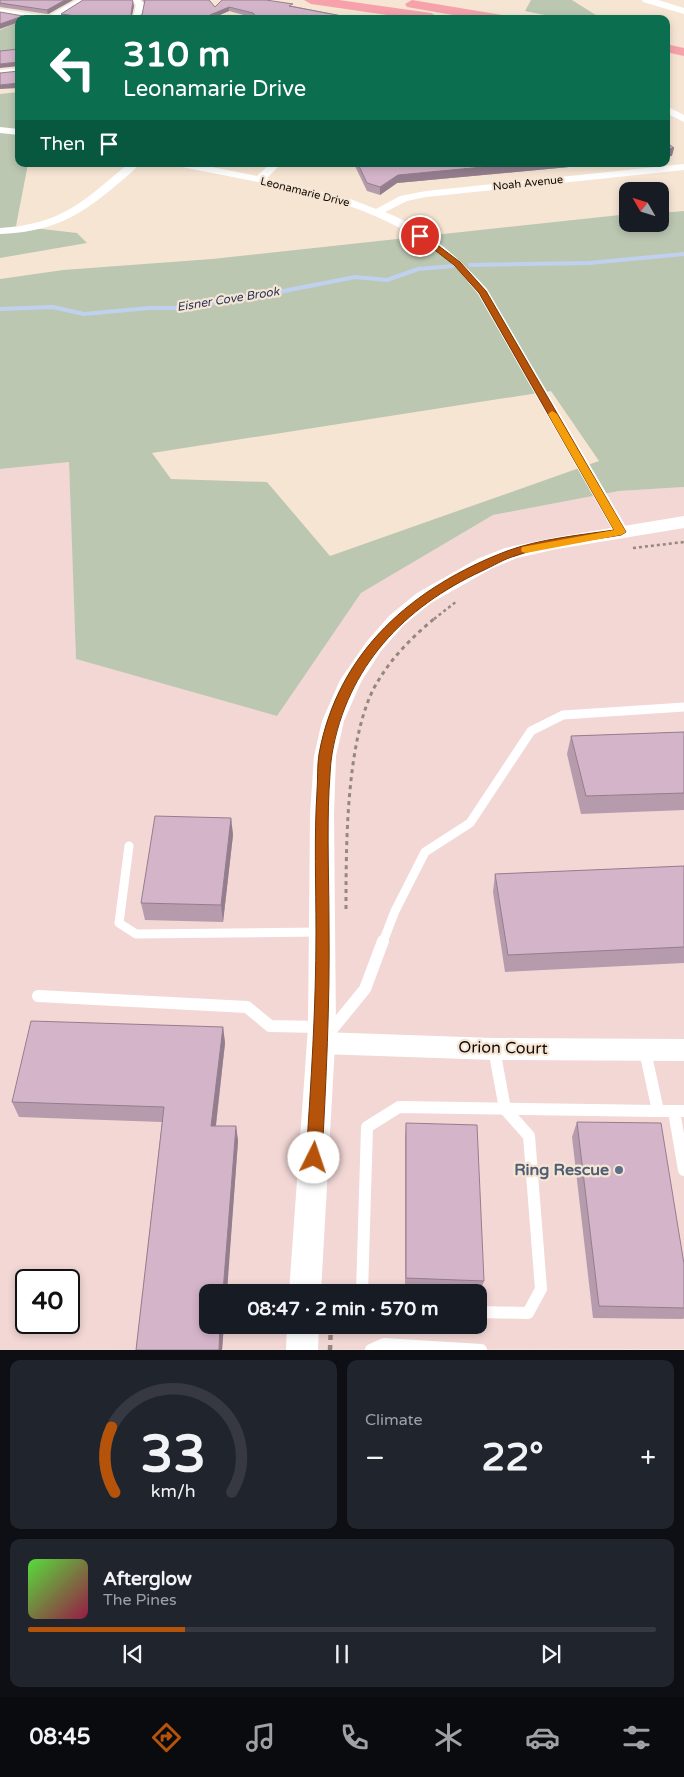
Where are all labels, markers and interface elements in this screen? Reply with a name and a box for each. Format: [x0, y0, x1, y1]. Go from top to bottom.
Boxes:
text: 310 m [123, 34, 230, 76]
icon: left [40, 35, 105, 100]
text: Leonamarie Drive [123, 76, 306, 102]
icon: arrive [95, 130, 123, 158]
text: Then [40, 133, 85, 155]
street label: Noah Avenue [492, 173, 564, 193]
street label: Leonamarie Drive [259, 175, 351, 209]
north arrow [619, 182, 669, 232]
map controls [619, 182, 669, 232]
pin [399, 215, 441, 257]
icon: arrive [406, 222, 434, 250]
water label: Eisner Cove Brook [176, 284, 282, 314]
street label: Orion Court [458, 1037, 548, 1059]
position arrow [287, 1131, 339, 1183]
place label: Ring Rescue [514, 1160, 609, 1180]
marker: Ring Rescue [613, 1164, 625, 1176]
speed limit sign: 40 [15, 1269, 80, 1334]
text: 08:47 · 2 min · 570 m [247, 1298, 439, 1320]
text: Climate [365, 1410, 423, 1430]
text: 33 [141, 1423, 206, 1486]
text: 22° [482, 1435, 544, 1481]
text: − [365, 1441, 385, 1475]
text: + [640, 1441, 656, 1475]
text: km/h [151, 1481, 196, 1502]
text: Afterglow [103, 1568, 192, 1590]
text: The Pines [103, 1590, 177, 1610]
icon: previous [119, 1640, 147, 1668]
icon: pause [328, 1640, 356, 1668]
icon: next [537, 1640, 565, 1668]
icon: directions [149, 1720, 184, 1755]
icon: music [243, 1720, 278, 1755]
icon: phone [337, 1720, 372, 1755]
icon: climate [431, 1720, 466, 1755]
icon: car [525, 1720, 560, 1755]
icon: filters [619, 1720, 654, 1755]
text: 08:45 [30, 1724, 90, 1750]

